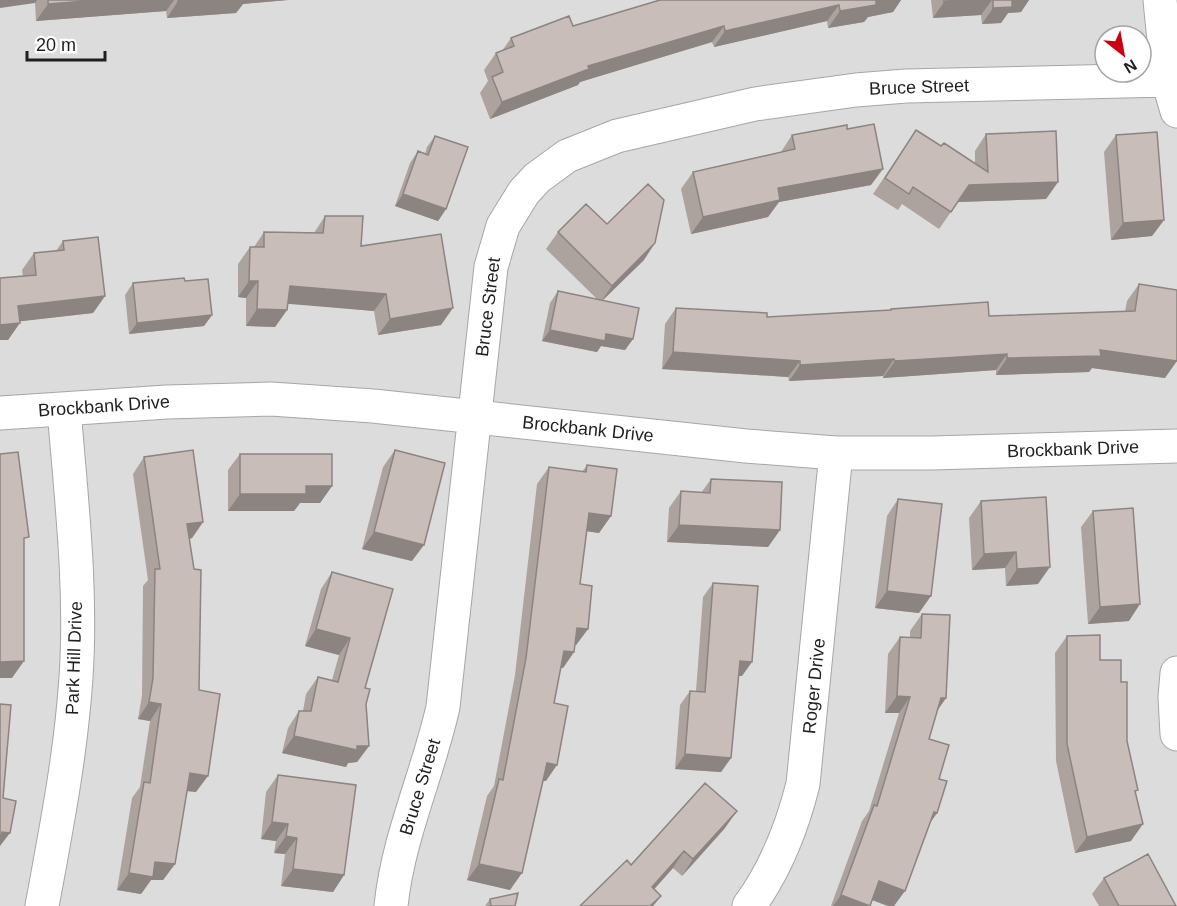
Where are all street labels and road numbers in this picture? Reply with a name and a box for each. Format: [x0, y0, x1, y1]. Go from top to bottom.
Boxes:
street label: Bruce Street [869, 75, 969, 99]
street label: Bruce Street [472, 256, 504, 358]
street label: Brockbank Drive [37, 391, 171, 421]
street label: Brockbank Drive [521, 412, 655, 446]
street label: Brockbank Drive [1007, 437, 1139, 461]
street label: Park Hill Drive [62, 601, 86, 715]
street label: Roger Drive [799, 637, 829, 735]
street label: Bruce Street [396, 736, 444, 838]

